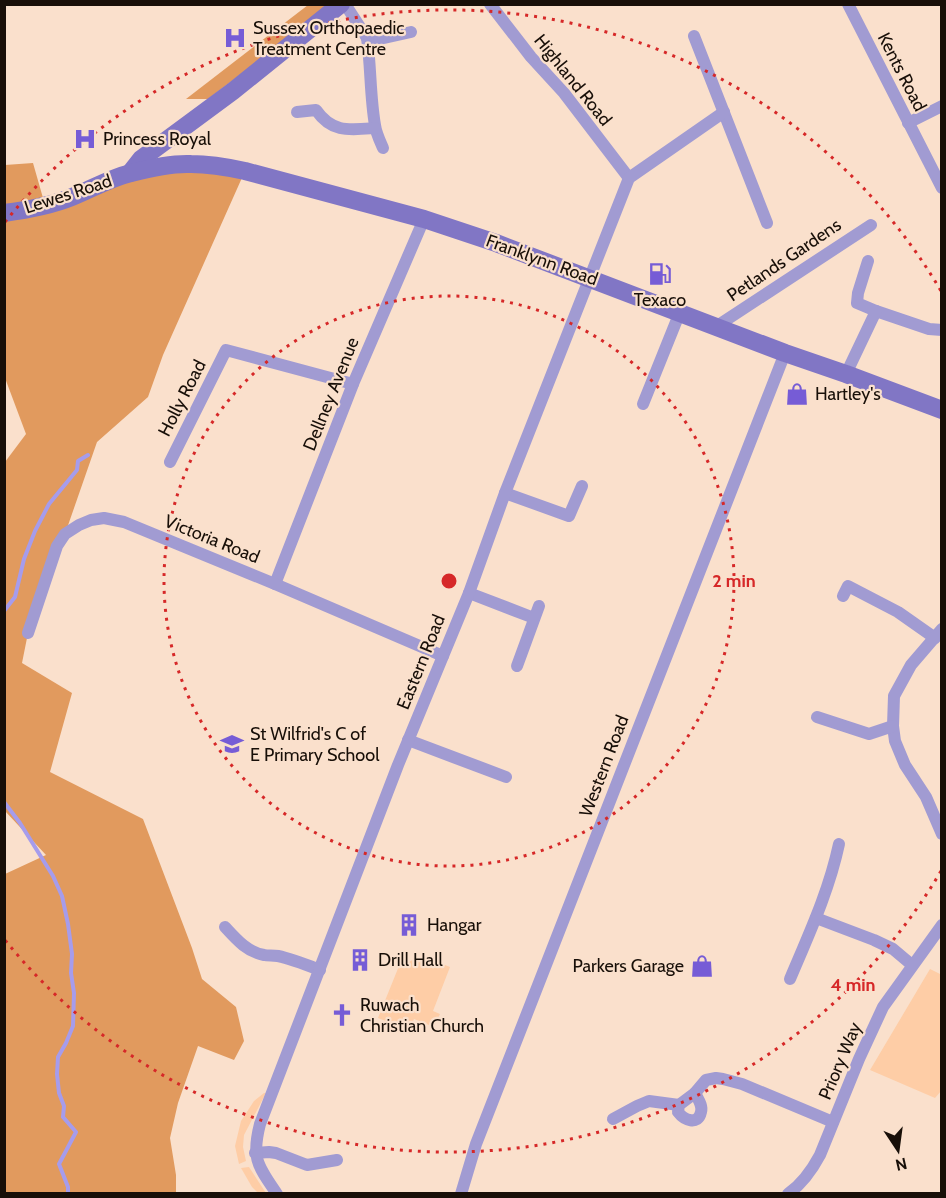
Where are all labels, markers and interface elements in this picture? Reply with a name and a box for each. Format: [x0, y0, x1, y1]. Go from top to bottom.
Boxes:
place label: Sussex Orthopaedic Treatment Centre [253, 17, 404, 60]
hospital icon: Sussex Orthopaedic Treatment Centre [222, 25, 248, 51]
street label: Kents Road [873, 29, 931, 115]
street label: Highland Road [529, 30, 617, 130]
hospital icon: Princess Royal [72, 126, 98, 152]
place label: Princess Royal [103, 128, 212, 150]
street label: Lewes Road [21, 170, 115, 218]
street label: Petlands Gardens [723, 214, 845, 306]
street label: Franklynn Road [483, 230, 601, 290]
fuel station icon: Texaco [647, 261, 673, 287]
place label: Texaco [634, 289, 686, 311]
street label: Dellney Avenue [298, 334, 364, 454]
street label: Holly Road [153, 356, 211, 440]
shop icon: Hartley's [784, 381, 810, 407]
place label: Hartley's [815, 383, 881, 405]
street label: Victoria Road [161, 510, 263, 568]
text: 2 min [712, 570, 756, 592]
centre of rings [439, 571, 459, 591]
street label: Eastern Road [392, 611, 450, 713]
street label: Western Road [575, 712, 633, 820]
place label: St Wilfrid's C of E Primary School [250, 723, 380, 766]
school or university icon: St Wilfrid's C of E Primary School [219, 731, 245, 757]
building icon: Hangar [396, 912, 422, 938]
place label: Hangar [427, 914, 482, 936]
building icon: Drill Hall [347, 947, 373, 973]
place label: Drill Hall [378, 949, 443, 971]
shop icon: Parkers Garage [689, 953, 715, 979]
place label: Parkers Garage [572, 955, 684, 977]
text: 4 min [830, 974, 876, 996]
place label: Ruwach Christian Church [360, 994, 484, 1037]
church icon: Ruwach Christian Church [329, 1002, 355, 1028]
street label: Priory Way [814, 1019, 866, 1103]
north arrow [868, 1120, 928, 1180]
text: N [894, 1154, 909, 1175]

